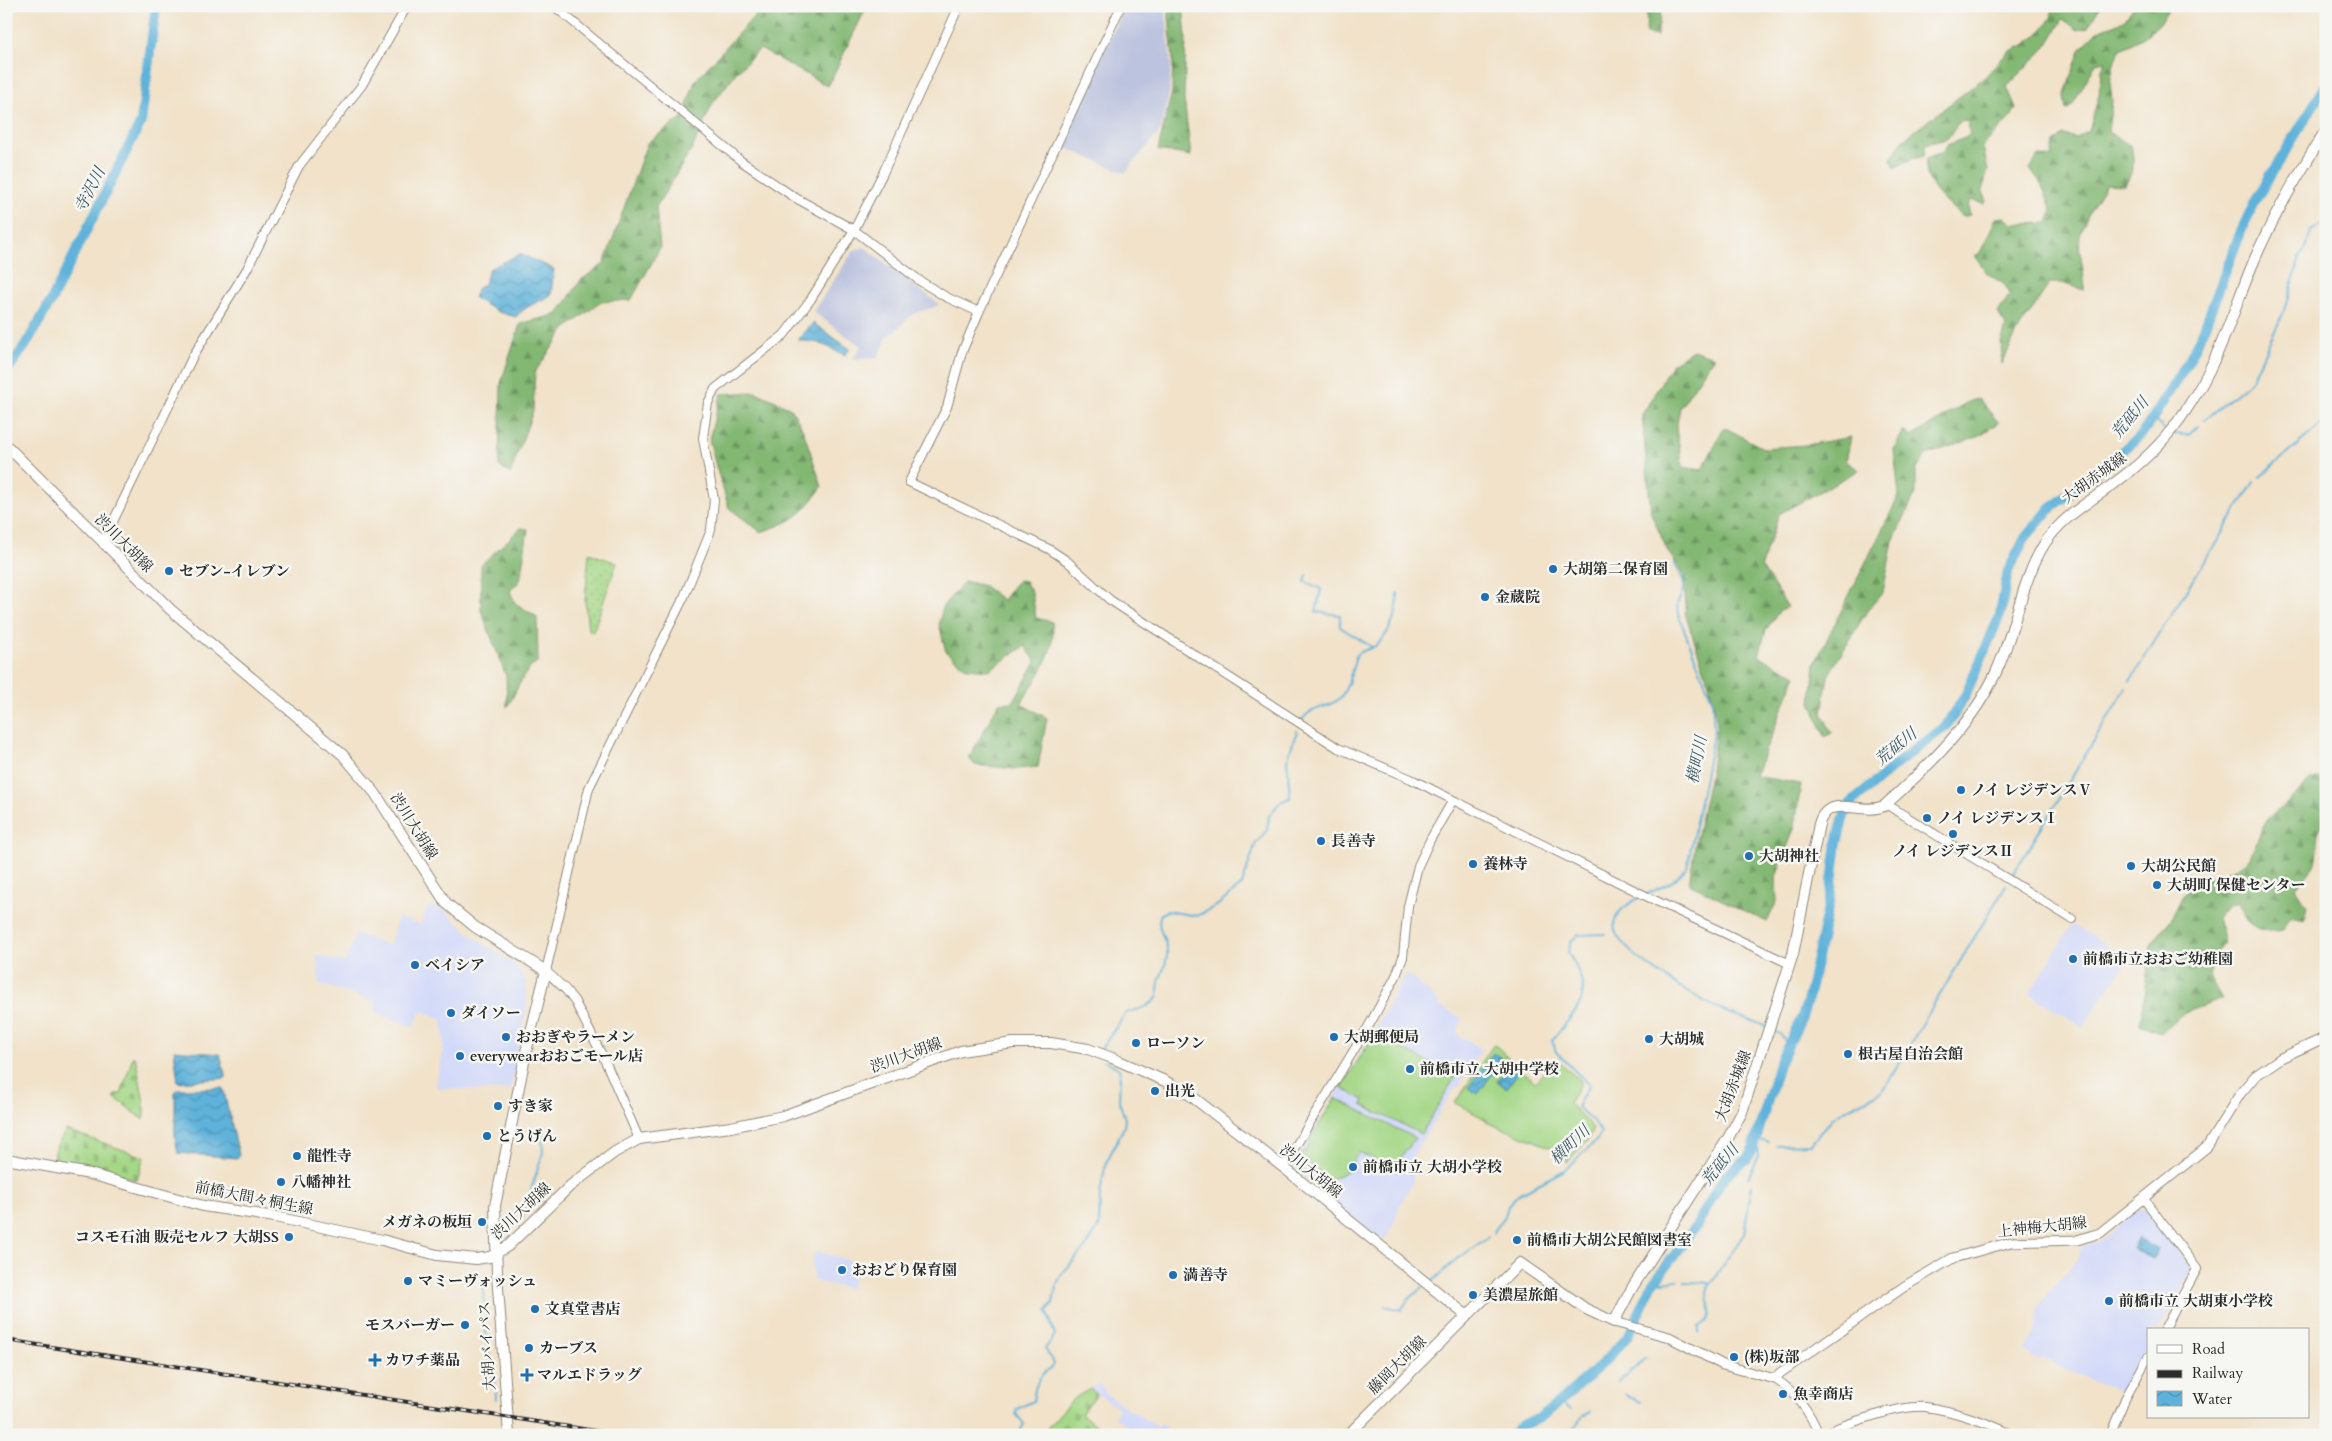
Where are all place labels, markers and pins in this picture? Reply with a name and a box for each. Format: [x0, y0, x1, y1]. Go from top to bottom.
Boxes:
place label: 大胡第二保育園 [1563, 559, 1668, 579]
place label: セブン-イレブン [179, 561, 290, 581]
marker: 大胡第二保育園 [1547, 563, 1559, 575]
marker: セブン-イレブン [163, 565, 175, 577]
place label: 金蔵院 [1495, 587, 1540, 607]
marker: 金蔵院 [1479, 591, 1491, 603]
place label: ノイ レジデンスⅤ [1971, 780, 2093, 800]
marker: ノイ レジデンスⅤ [1955, 784, 1967, 796]
place label: ノイ レジデンスⅠ [1937, 808, 2059, 828]
marker: ノイ レジデンスⅠ [1921, 812, 1933, 824]
marker: ノイ レジデンスⅡ [1947, 828, 1959, 840]
place label: 長善寺 [1331, 831, 1376, 851]
marker: 長善寺 [1315, 835, 1327, 847]
place label: ノイ レジデンスⅡ [1892, 841, 2014, 861]
place label: 大胡神社 [1759, 846, 1819, 866]
marker: 大胡神社 [1743, 850, 1755, 862]
place label: 養林寺 [1483, 854, 1528, 874]
place label: 大胡公民館 [2141, 856, 2216, 876]
marker: 養林寺 [1467, 858, 1479, 870]
marker: 大胡公民館 [2125, 860, 2137, 872]
place label: 大胡町 保健センター [2167, 875, 2305, 895]
marker: 大胡町 保健センター [2151, 879, 2163, 891]
place label: 前橋市立おおご幼稚園 [2083, 949, 2233, 969]
marker: 前橋市立おおご幼稚園 [2067, 953, 2079, 965]
place label: ベイシア [425, 955, 485, 975]
marker: ベイシア [409, 959, 421, 971]
place label: ダイソー [461, 1003, 521, 1023]
marker: ダイソー [445, 1007, 457, 1019]
place label: おおぎやラーメン [516, 1027, 635, 1047]
place label: 大胡郵便局 [1344, 1027, 1419, 1047]
place label: 大胡城 [1659, 1029, 1704, 1049]
marker: おおぎやラーメン [500, 1031, 512, 1043]
marker: 大胡郵便局 [1328, 1031, 1340, 1043]
place label: ローソン [1146, 1033, 1205, 1053]
marker: 大胡城 [1643, 1033, 1655, 1045]
marker: ローソン [1130, 1037, 1142, 1049]
place label: 根古屋自治会館 [1858, 1044, 1963, 1064]
place label: everywearおおごモール店 [470, 1046, 643, 1066]
marker: 根古屋自治会館 [1842, 1048, 1854, 1060]
marker: everywearおおごモール店 [454, 1050, 466, 1062]
place label: 前橋市立 大胡中学校 [1420, 1059, 1559, 1079]
marker: 前橋市立 大胡中学校 [1404, 1063, 1416, 1075]
place label: 出光 [1165, 1081, 1195, 1101]
marker: 出光 [1149, 1085, 1161, 1097]
place label: すき家 [508, 1096, 553, 1116]
marker: すき家 [492, 1100, 504, 1112]
place label: とうげん [497, 1126, 557, 1146]
marker: とうげん [481, 1130, 493, 1142]
place label: 龍性寺 [307, 1146, 352, 1166]
marker: 龍性寺 [291, 1150, 303, 1162]
place label: 前橋市立 大胡小学校 [1363, 1157, 1502, 1177]
marker: 前橋市立 大胡小学校 [1347, 1161, 1359, 1173]
place label: 八幡神社 [291, 1172, 351, 1192]
marker: 八幡神社 [275, 1176, 287, 1188]
place label: メガネの板垣 [382, 1212, 472, 1232]
marker: メガネの板垣 [476, 1216, 488, 1228]
place label: コスモ石油 販売セルフ 大胡SS [75, 1227, 279, 1247]
place label: 前橋市大胡公民館図書室 [1527, 1230, 1692, 1250]
marker: コスモ石油 販売セルフ 大胡SS [283, 1231, 295, 1243]
marker: 前橋市大胡公民館図書室 [1511, 1234, 1523, 1246]
place label: おおどり保育園 [852, 1260, 957, 1280]
marker: おおどり保育園 [836, 1264, 848, 1276]
place label: 満善寺 [1183, 1265, 1228, 1285]
marker: 満善寺 [1167, 1269, 1179, 1281]
place label: マミーヴォッシュ [418, 1271, 537, 1291]
marker: マミーヴォッシュ [402, 1275, 414, 1287]
place label: 美濃屋旅館 [1483, 1285, 1558, 1305]
marker: 美濃屋旅館 [1467, 1289, 1479, 1301]
place label: 前橋市立 大胡東小学校 [2119, 1291, 2273, 1311]
marker: 前橋市立 大胡東小学校 [2103, 1295, 2115, 1307]
place label: 文真堂書店 [545, 1299, 620, 1319]
marker: 文真堂書店 [529, 1303, 541, 1315]
place label: モスバーガー [365, 1315, 455, 1335]
marker: モスバーガー [459, 1319, 471, 1331]
place label: カーブス [539, 1338, 598, 1358]
marker: カーブス [523, 1342, 535, 1354]
place label: (株)坂部 [1744, 1347, 1800, 1367]
place label: カワチ薬品 [385, 1350, 460, 1370]
marker: (株)坂部 [1728, 1351, 1740, 1363]
marker: カワチ薬品 [369, 1354, 381, 1366]
place label: マルエドラッグ [537, 1365, 642, 1385]
marker: マルエドラッグ [521, 1369, 533, 1381]
place label: 魚幸商店 [1793, 1384, 1853, 1404]
marker: 魚幸商店 [1777, 1388, 1789, 1400]

